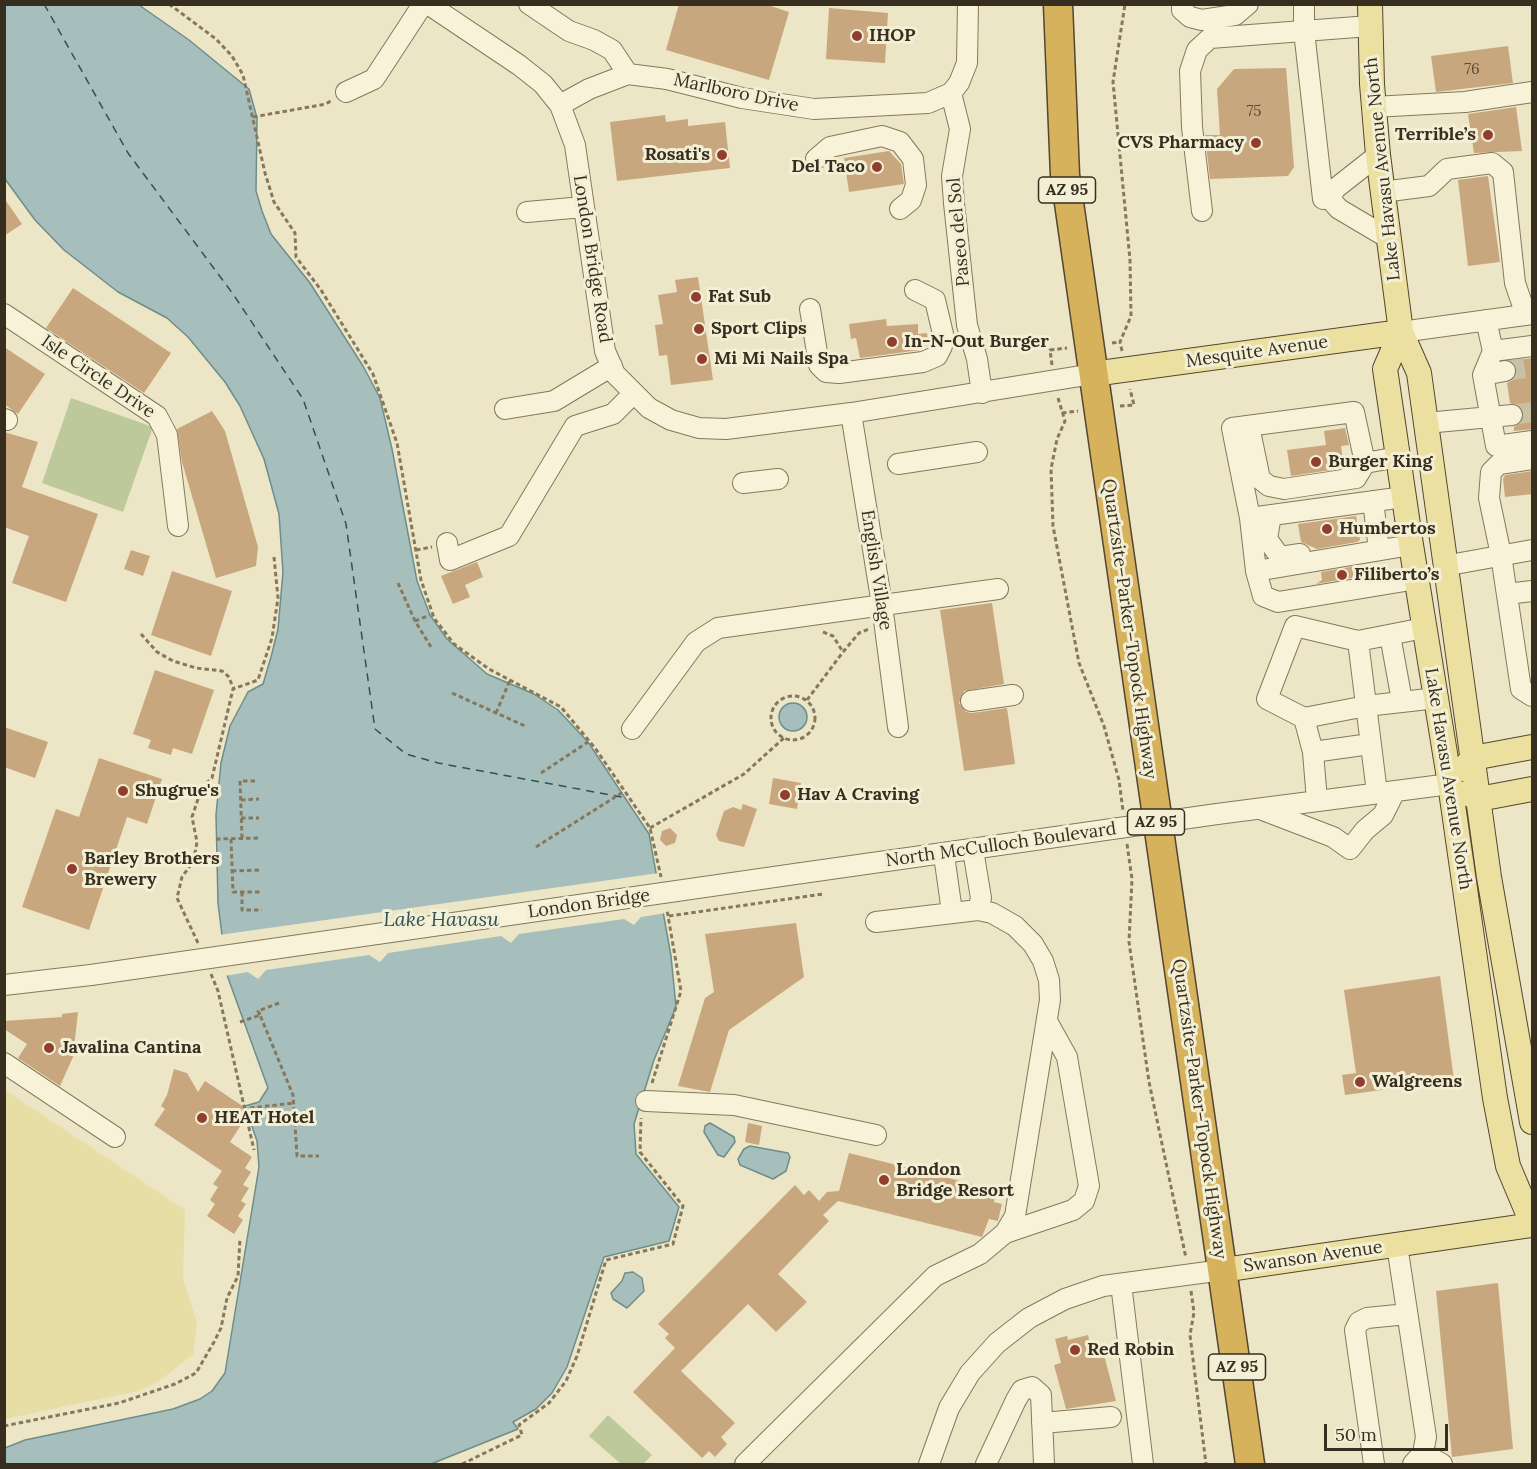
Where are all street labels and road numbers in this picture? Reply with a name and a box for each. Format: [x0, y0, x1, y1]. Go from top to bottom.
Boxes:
street label: Lake Havasu Avenue North [1361, 56, 1405, 282]
street label: Marlboro Drive [671, 69, 801, 117]
street label: London Bridge Road [568, 174, 616, 344]
street label: Paseo del Sol [943, 177, 975, 287]
road number: AZ 95 [1038, 177, 1096, 203]
street label: Isle Circle Drive [37, 331, 159, 423]
street label: Mesquite Avenue [1184, 331, 1330, 373]
street label: Quartzsite–Parker–Topock Highway [1097, 478, 1161, 780]
street label: English Village [856, 508, 896, 632]
street label: Lake Havasu Avenue North [1420, 666, 1476, 892]
road number: AZ 95 [1128, 809, 1184, 835]
street label: North McCulloch Boulevard [884, 818, 1118, 872]
street label: London Bridge [527, 885, 651, 923]
street label: Quartzsite–Parker–Topock Highway [1167, 958, 1231, 1260]
street label: Swanson Avenue [1242, 1237, 1384, 1277]
road number: AZ 95 [1208, 1354, 1266, 1380]

